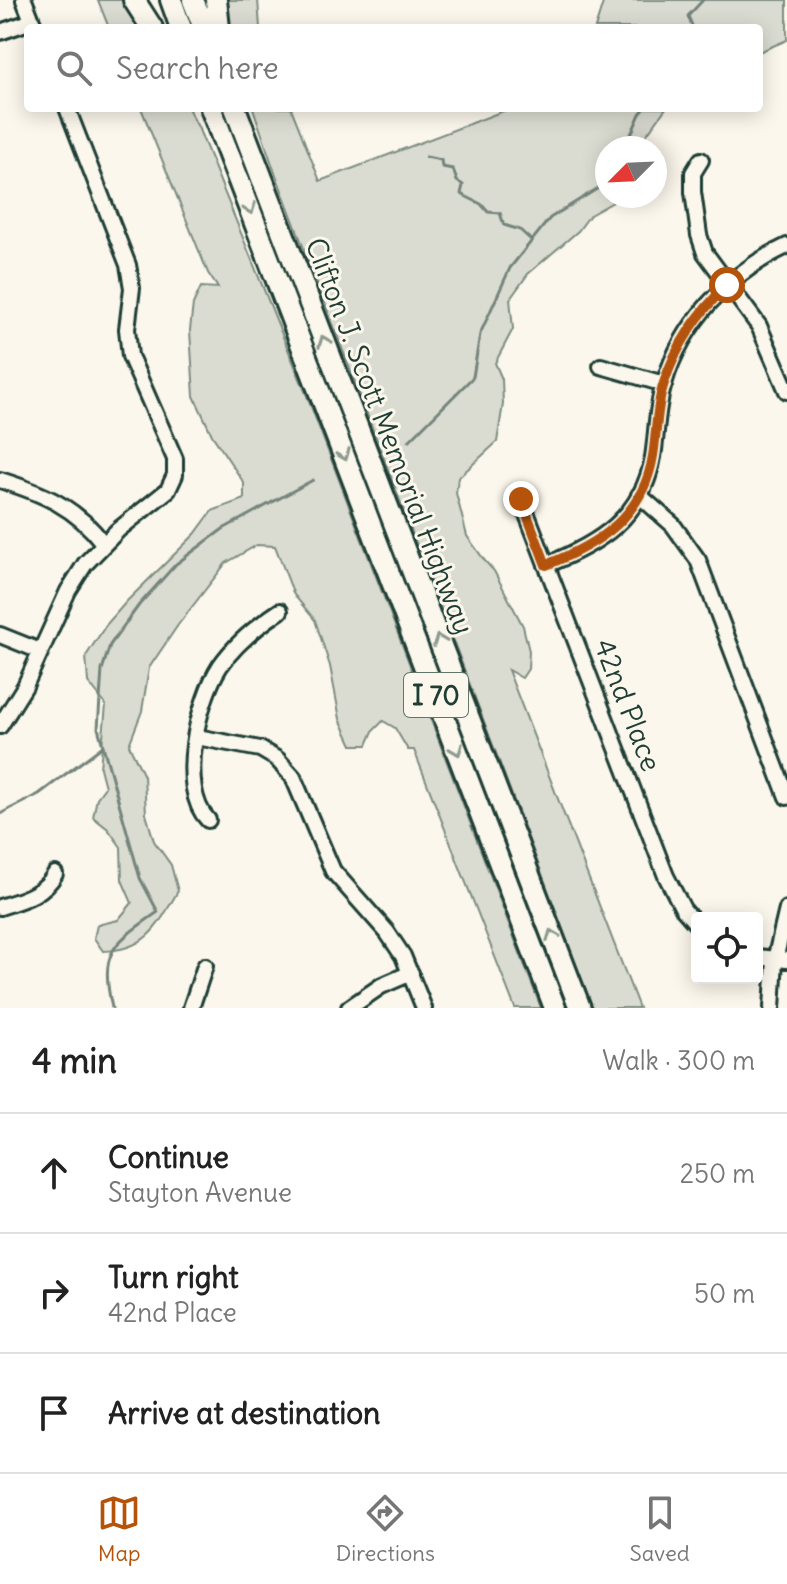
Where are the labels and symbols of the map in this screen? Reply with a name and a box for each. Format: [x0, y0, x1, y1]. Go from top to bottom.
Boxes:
north arrow [595, 136, 667, 208]
one-way arrow [240, 201, 257, 215]
street label: Clifton J. Scott Memorial Highway [298, 233, 482, 639]
route start [709, 267, 745, 303]
one-way arrow [317, 335, 334, 349]
one-way arrow [334, 447, 351, 461]
route end [503, 481, 539, 517]
one-way arrow [432, 634, 449, 648]
street label: 42nd Place [586, 634, 670, 776]
road number: I 70 [404, 673, 468, 717]
one-way arrow [447, 742, 464, 756]
one-way arrow [545, 929, 562, 943]

